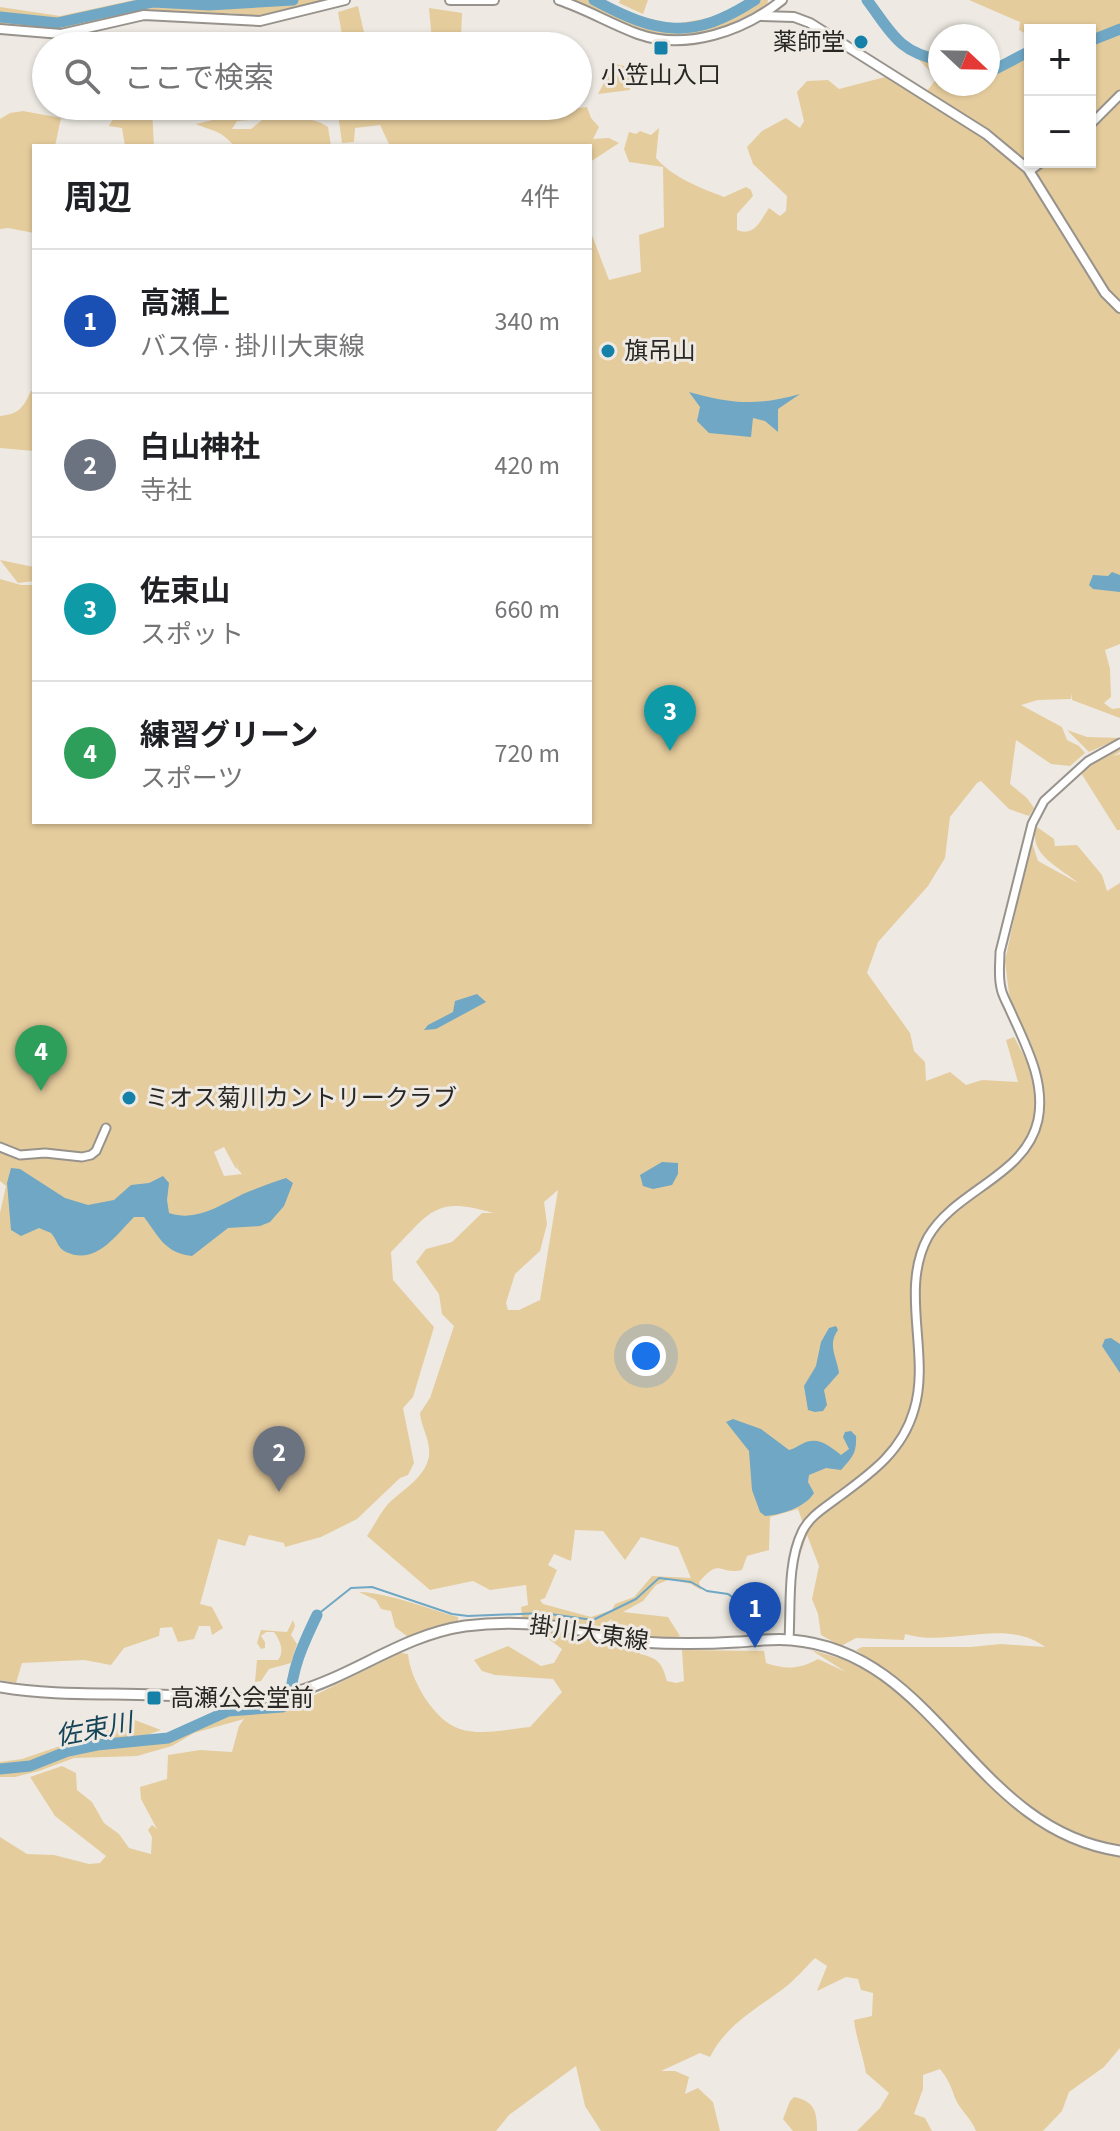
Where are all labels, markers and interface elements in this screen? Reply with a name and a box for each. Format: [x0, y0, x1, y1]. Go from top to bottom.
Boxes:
north arrow [928, 24, 1000, 96]
map controls [1024, 24, 1096, 168]
button: + [1024, 24, 1096, 96]
place label: 薬師堂 [773, 25, 845, 60]
search box [32, 32, 592, 120]
marker: 薬師堂 [852, 33, 870, 51]
marker: 小笠山入口 [652, 39, 670, 57]
icon: search [60, 54, 104, 98]
text: ここで検索 [124, 57, 274, 100]
place label: 小笠山入口 [601, 58, 721, 93]
button: − [1024, 96, 1096, 168]
text: 周辺 [64, 174, 132, 223]
text: 4件 [521, 179, 560, 216]
text: 高瀬上 [140, 282, 230, 325]
text: 1 [83, 303, 97, 340]
text: 340 m [494, 303, 560, 340]
text: バス停 · 掛川大東線 [140, 328, 365, 365]
place label: 旗吊山 [624, 334, 696, 369]
marker: 旗吊山 [599, 342, 617, 360]
text: 白山神社 [140, 426, 260, 469]
text: 2 [83, 447, 97, 484]
text: 420 m [494, 447, 560, 484]
text: 寺社 [140, 472, 192, 509]
text: 佐束山 [140, 570, 230, 613]
text: 3 [83, 591, 97, 628]
text: 660 m [494, 591, 560, 628]
text: スポット [140, 616, 244, 653]
pin: 3 [644, 685, 696, 751]
text: 練習グリーン [140, 714, 319, 757]
text: 4 [83, 735, 97, 772]
text: 720 m [494, 735, 560, 772]
text: スポーツ [140, 760, 243, 797]
pin: 4 [15, 1025, 67, 1091]
place label: ミオス菊川カントリークラブ [145, 1081, 457, 1116]
marker: ミオス菊川カントリークラブ [120, 1089, 138, 1107]
your location [626, 1336, 666, 1376]
pin: 2 [253, 1426, 305, 1492]
pin: 1 [729, 1582, 781, 1648]
street label: 掛川大東線 [527, 1608, 651, 1659]
place label: 高瀬公会堂前 [170, 1681, 314, 1716]
marker: 高瀬公会堂前 [145, 1689, 163, 1707]
water label: 佐束川 [52, 1703, 139, 1755]

